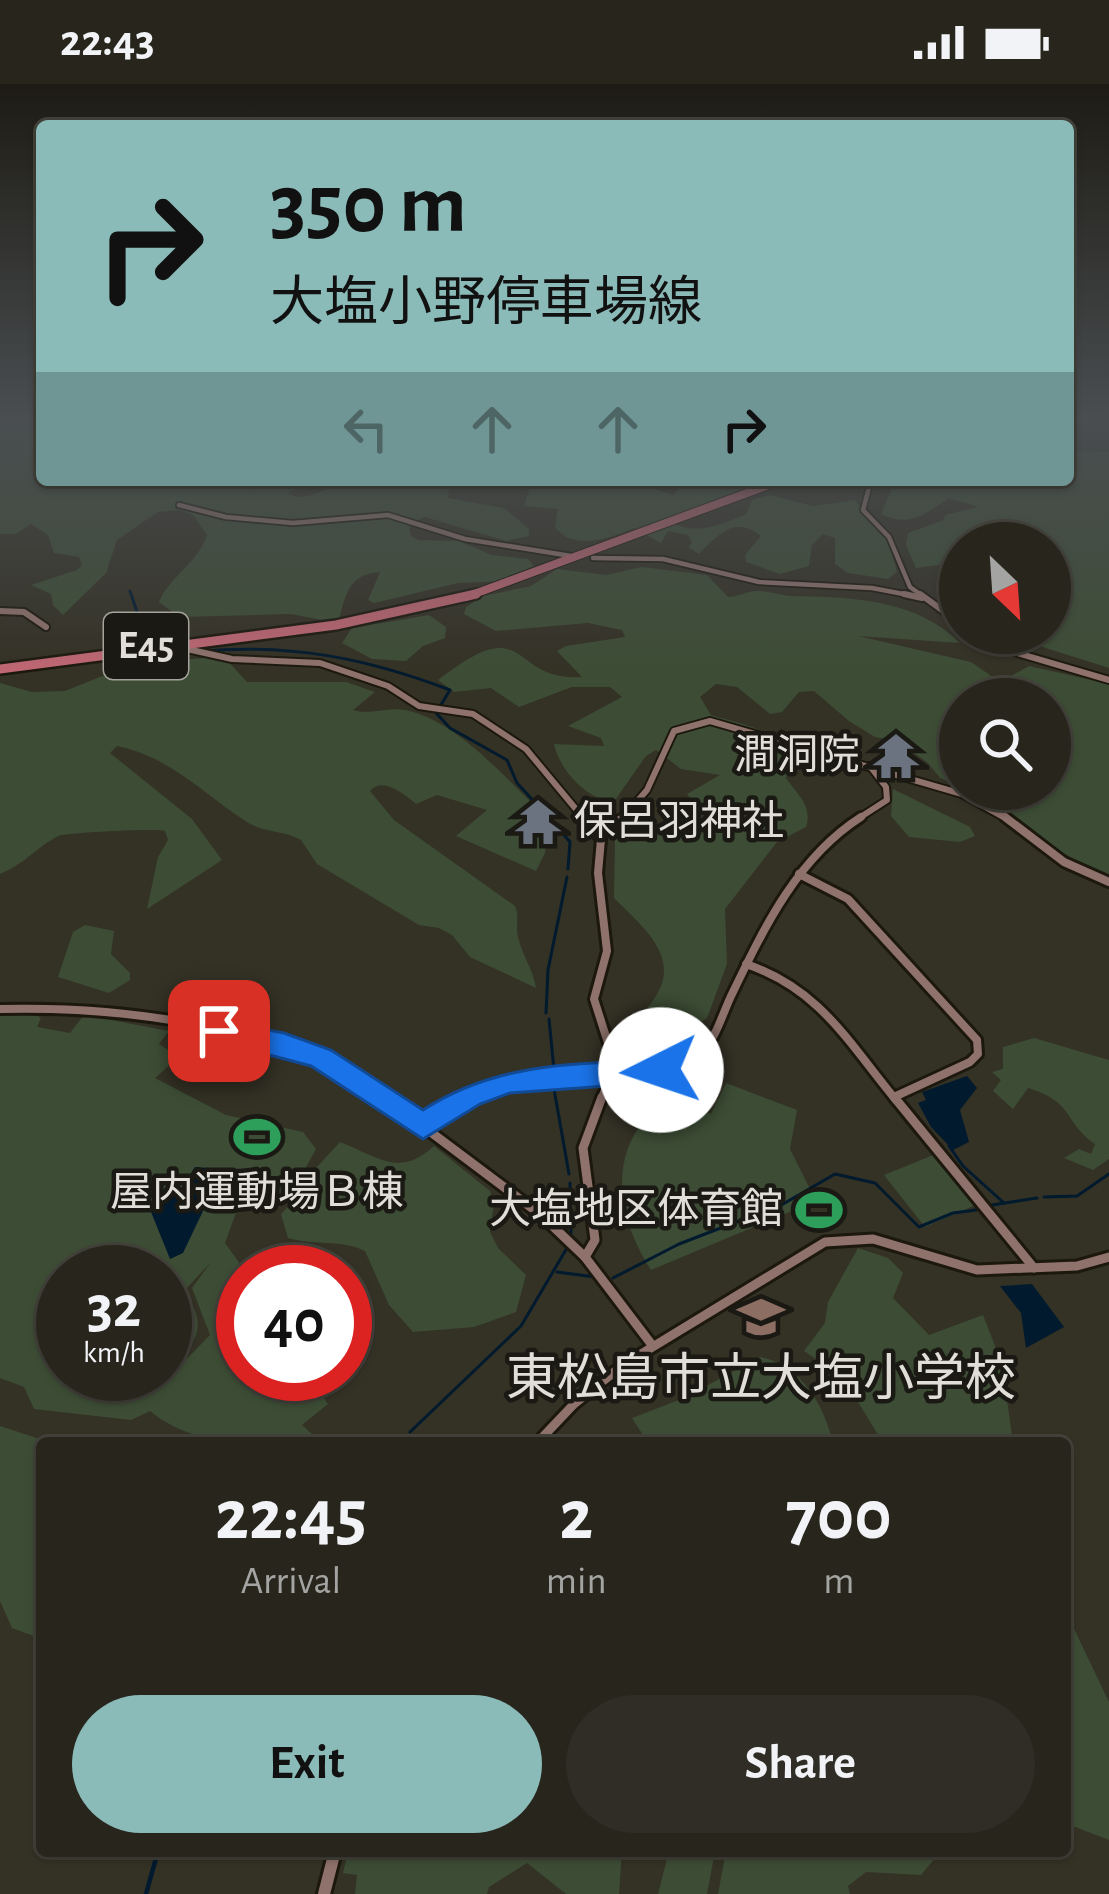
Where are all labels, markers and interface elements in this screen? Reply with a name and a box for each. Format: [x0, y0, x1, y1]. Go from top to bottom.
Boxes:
text: 22:43 [60, 19, 155, 64]
text: 350 m [270, 164, 467, 248]
icon: right [72, 168, 228, 324]
text: 大塩小野停車場線 [270, 277, 702, 331]
icon: left [333, 396, 399, 462]
icon: ahead [459, 396, 525, 462]
icon: ahead [585, 396, 651, 462]
icon: right [711, 396, 777, 462]
north arrow [939, 522, 1071, 654]
map controls [939, 522, 1071, 810]
road number: E45 [104, 613, 188, 679]
button: search [939, 678, 1071, 810]
temple icon: 澗洞院 [871, 731, 921, 781]
place label: 澗洞院 [734, 733, 860, 777]
temple icon: 保呂羽神社 [513, 797, 563, 847]
place label: 保呂羽神社 [574, 799, 784, 843]
pin [168, 980, 270, 1082]
icon: arrive [186, 998, 252, 1064]
position arrow [598, 1007, 724, 1133]
sports icon: 屋内運動場Ｂ棟 [232, 1112, 282, 1162]
place label: 屋内運動場Ｂ棟 [110, 1170, 404, 1214]
sports icon: 大塩地区体育館 [794, 1185, 844, 1235]
place label: 大塩地区体育館 [489, 1187, 783, 1231]
speed limit sign: 40 [216, 1245, 372, 1401]
text: 32 [87, 1278, 141, 1338]
school or university icon: 東松島市立大塩小学校 [736, 1292, 786, 1342]
text: km/h [83, 1338, 145, 1368]
place label: 東松島市立大塩小学校 [506, 1351, 1016, 1405]
text: 22:45 [215, 1480, 367, 1552]
text: 2 [559, 1480, 593, 1552]
text: 700 [786, 1480, 892, 1552]
text: Arrival [241, 1562, 341, 1601]
text: min [546, 1562, 607, 1601]
text: m [823, 1562, 854, 1601]
button: Exit [72, 1695, 542, 1833]
button: Share [566, 1695, 1035, 1833]

